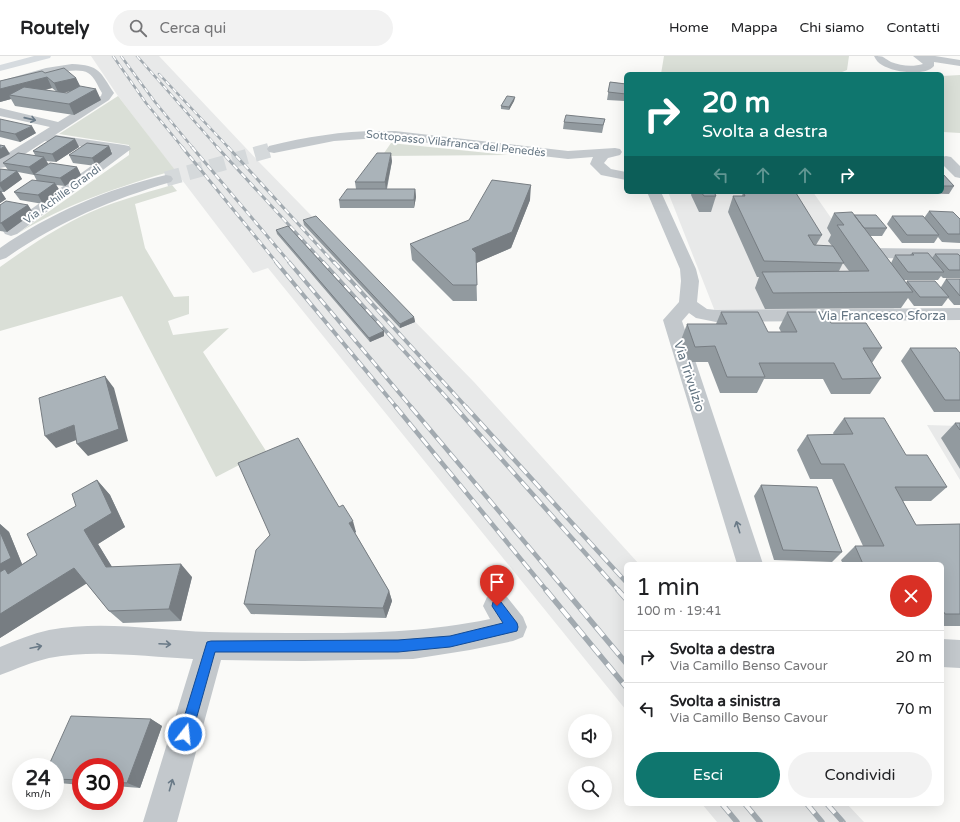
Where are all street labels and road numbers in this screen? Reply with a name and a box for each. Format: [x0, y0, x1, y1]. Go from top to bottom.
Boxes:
street label: Sottopasso Vilafranca del Penedès [366, 128, 546, 159]
street label: Via Achille Grandi [21, 162, 103, 227]
street label: Via Francesco Sforza [818, 308, 946, 324]
street label: Via Trivulzio [670, 339, 708, 414]

